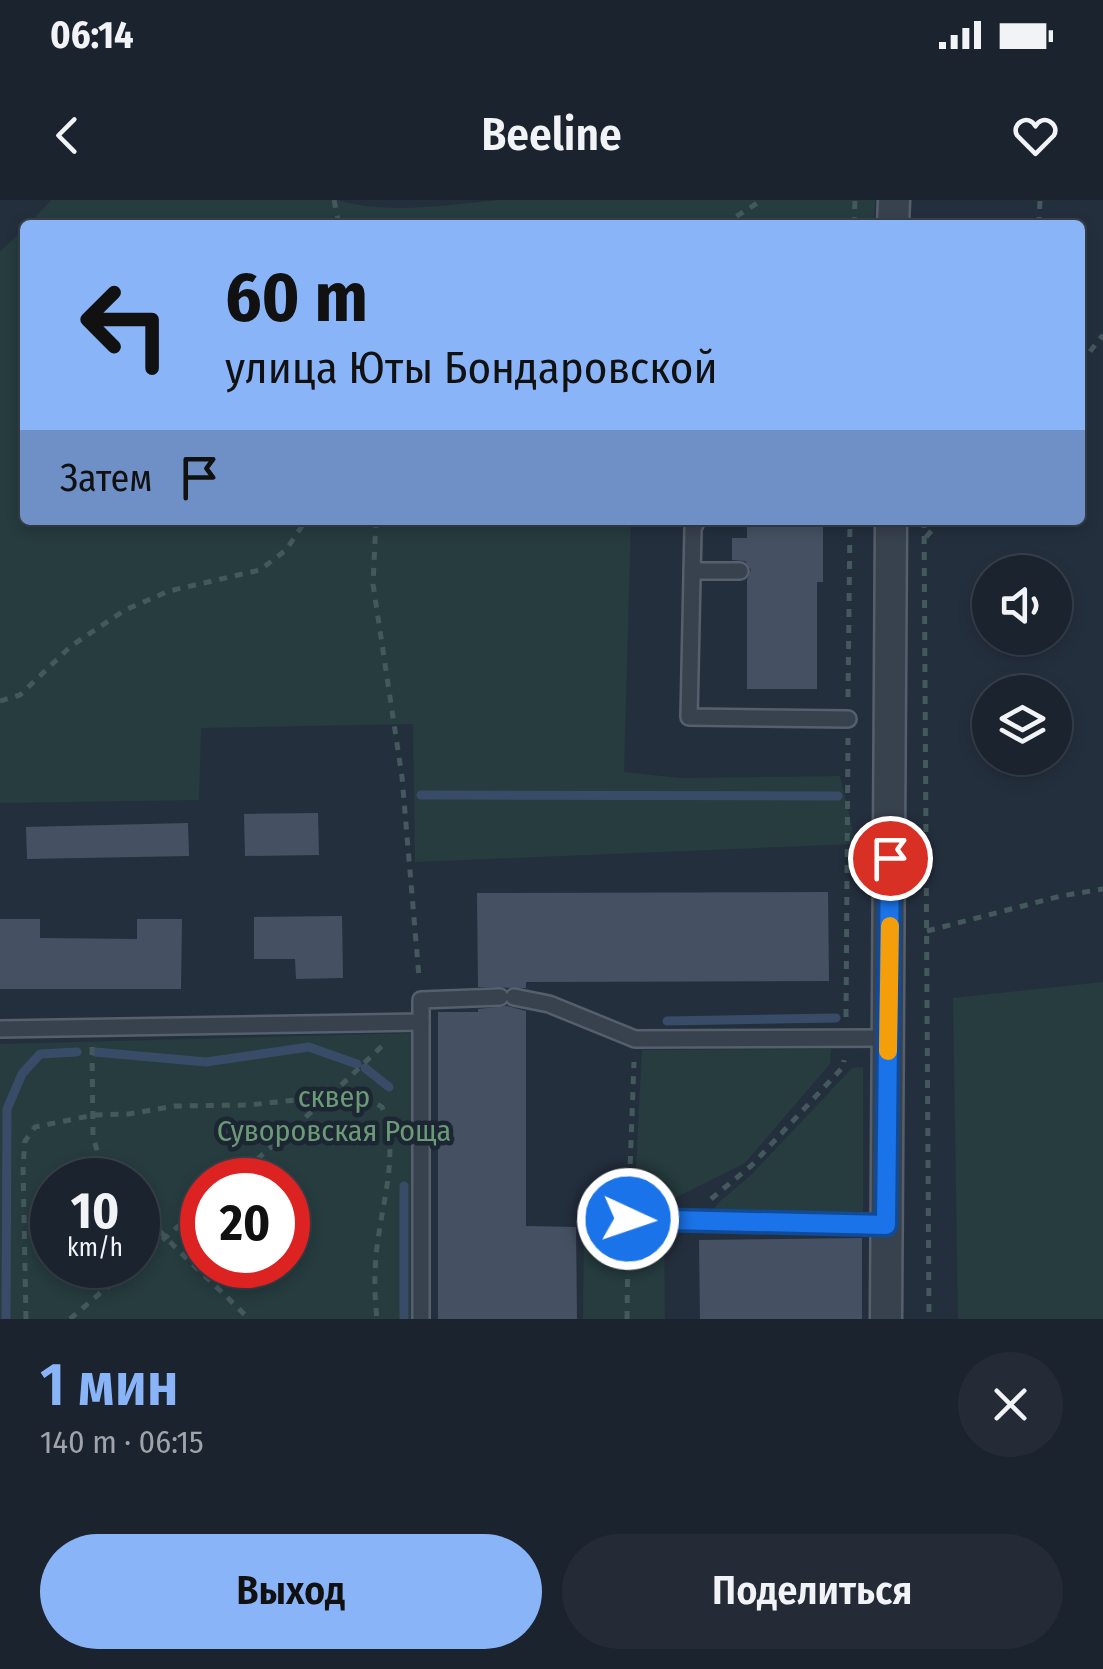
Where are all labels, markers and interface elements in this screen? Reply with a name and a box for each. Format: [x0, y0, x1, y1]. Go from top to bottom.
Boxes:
text: 06:14 [50, 12, 134, 58]
icon: back [40, 108, 95, 163]
text: Beeline [481, 108, 622, 162]
icon: heart [1008, 108, 1063, 163]
text: 60 m [225, 256, 368, 340]
icon: left [60, 260, 190, 390]
text: улица Юты Бондаровской [225, 341, 718, 395]
icon: arrive [172, 450, 227, 505]
text: Затем [60, 455, 152, 501]
map controls [972, 555, 1072, 775]
button: sound [972, 555, 1072, 655]
button: layers [972, 675, 1072, 775]
pin [848, 816, 933, 901]
icon: arrive [863, 831, 918, 886]
park label: сквер Суворовская Роща [217, 1079, 451, 1149]
speed limit sign: 20 [180, 1158, 310, 1288]
position arrow [576, 1167, 680, 1271]
text: 10 [71, 1181, 119, 1241]
text: km/h [67, 1233, 123, 1263]
text: 1 мин [40, 1349, 179, 1421]
button: close [958, 1352, 1063, 1457]
text: 140 m · 06:15 [40, 1423, 204, 1461]
button: Выход [40, 1534, 542, 1649]
button: Поделиться [562, 1534, 1063, 1649]

